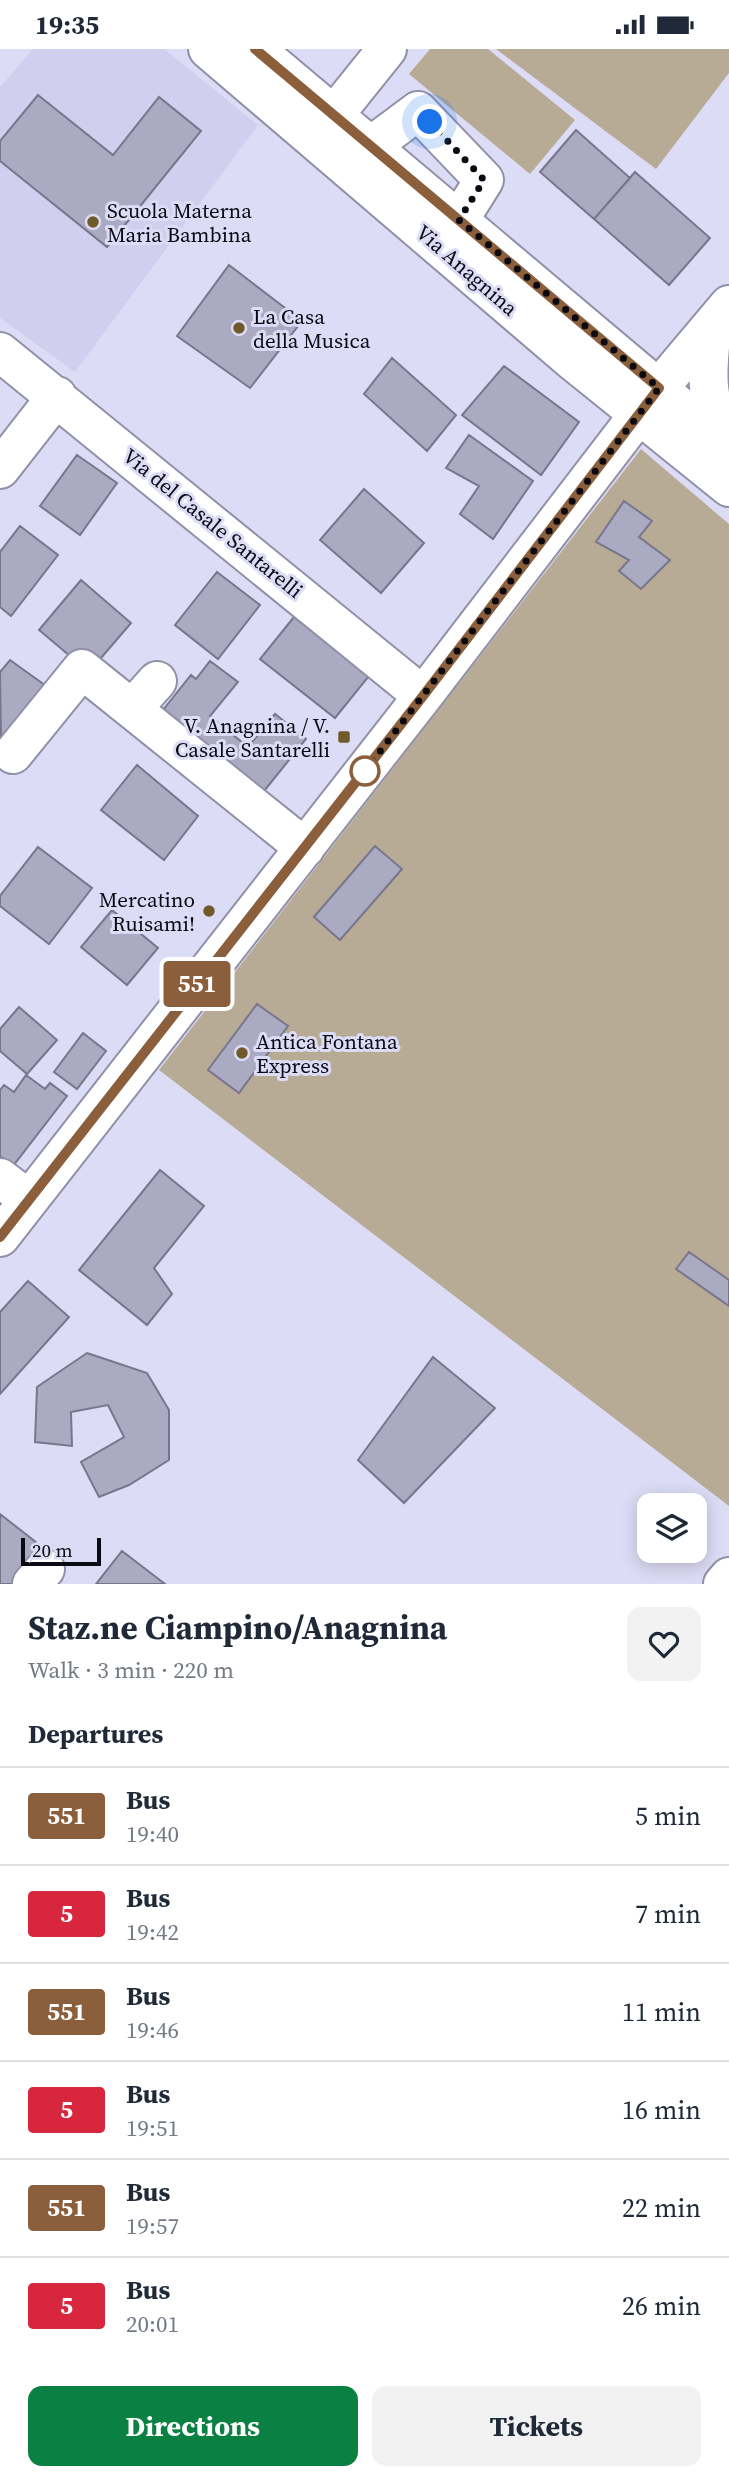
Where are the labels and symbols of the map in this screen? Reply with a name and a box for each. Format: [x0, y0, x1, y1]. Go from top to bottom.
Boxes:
your location [412, 104, 447, 139]
place label: Scuola Materna Maria Bambina [107, 196, 252, 249]
marker: Scuola Materna Maria Bambina [85, 214, 101, 230]
street label: Via Anagnina [410, 218, 524, 322]
place label: La Casa della Musica [253, 302, 371, 355]
marker: La Casa della Musica [231, 320, 247, 336]
street label: Via del Casale Santarelli [117, 441, 309, 605]
place label: V. Anagnina / V. Casale Santarelli [175, 711, 330, 764]
marker: V. Anagnina / V. Casale Santarelli [336, 729, 352, 745]
unlabelled marker [350, 756, 380, 786]
place label: Mercatino Ruisami! [99, 885, 195, 938]
marker: Mercatino Ruisami! [201, 903, 217, 919]
line badge: 551 [157, 961, 237, 1007]
place label: Antica Fontana Express [256, 1027, 398, 1080]
marker: Antica Fontana Express [234, 1045, 250, 1061]
scale bar [21, 1535, 102, 1567]

